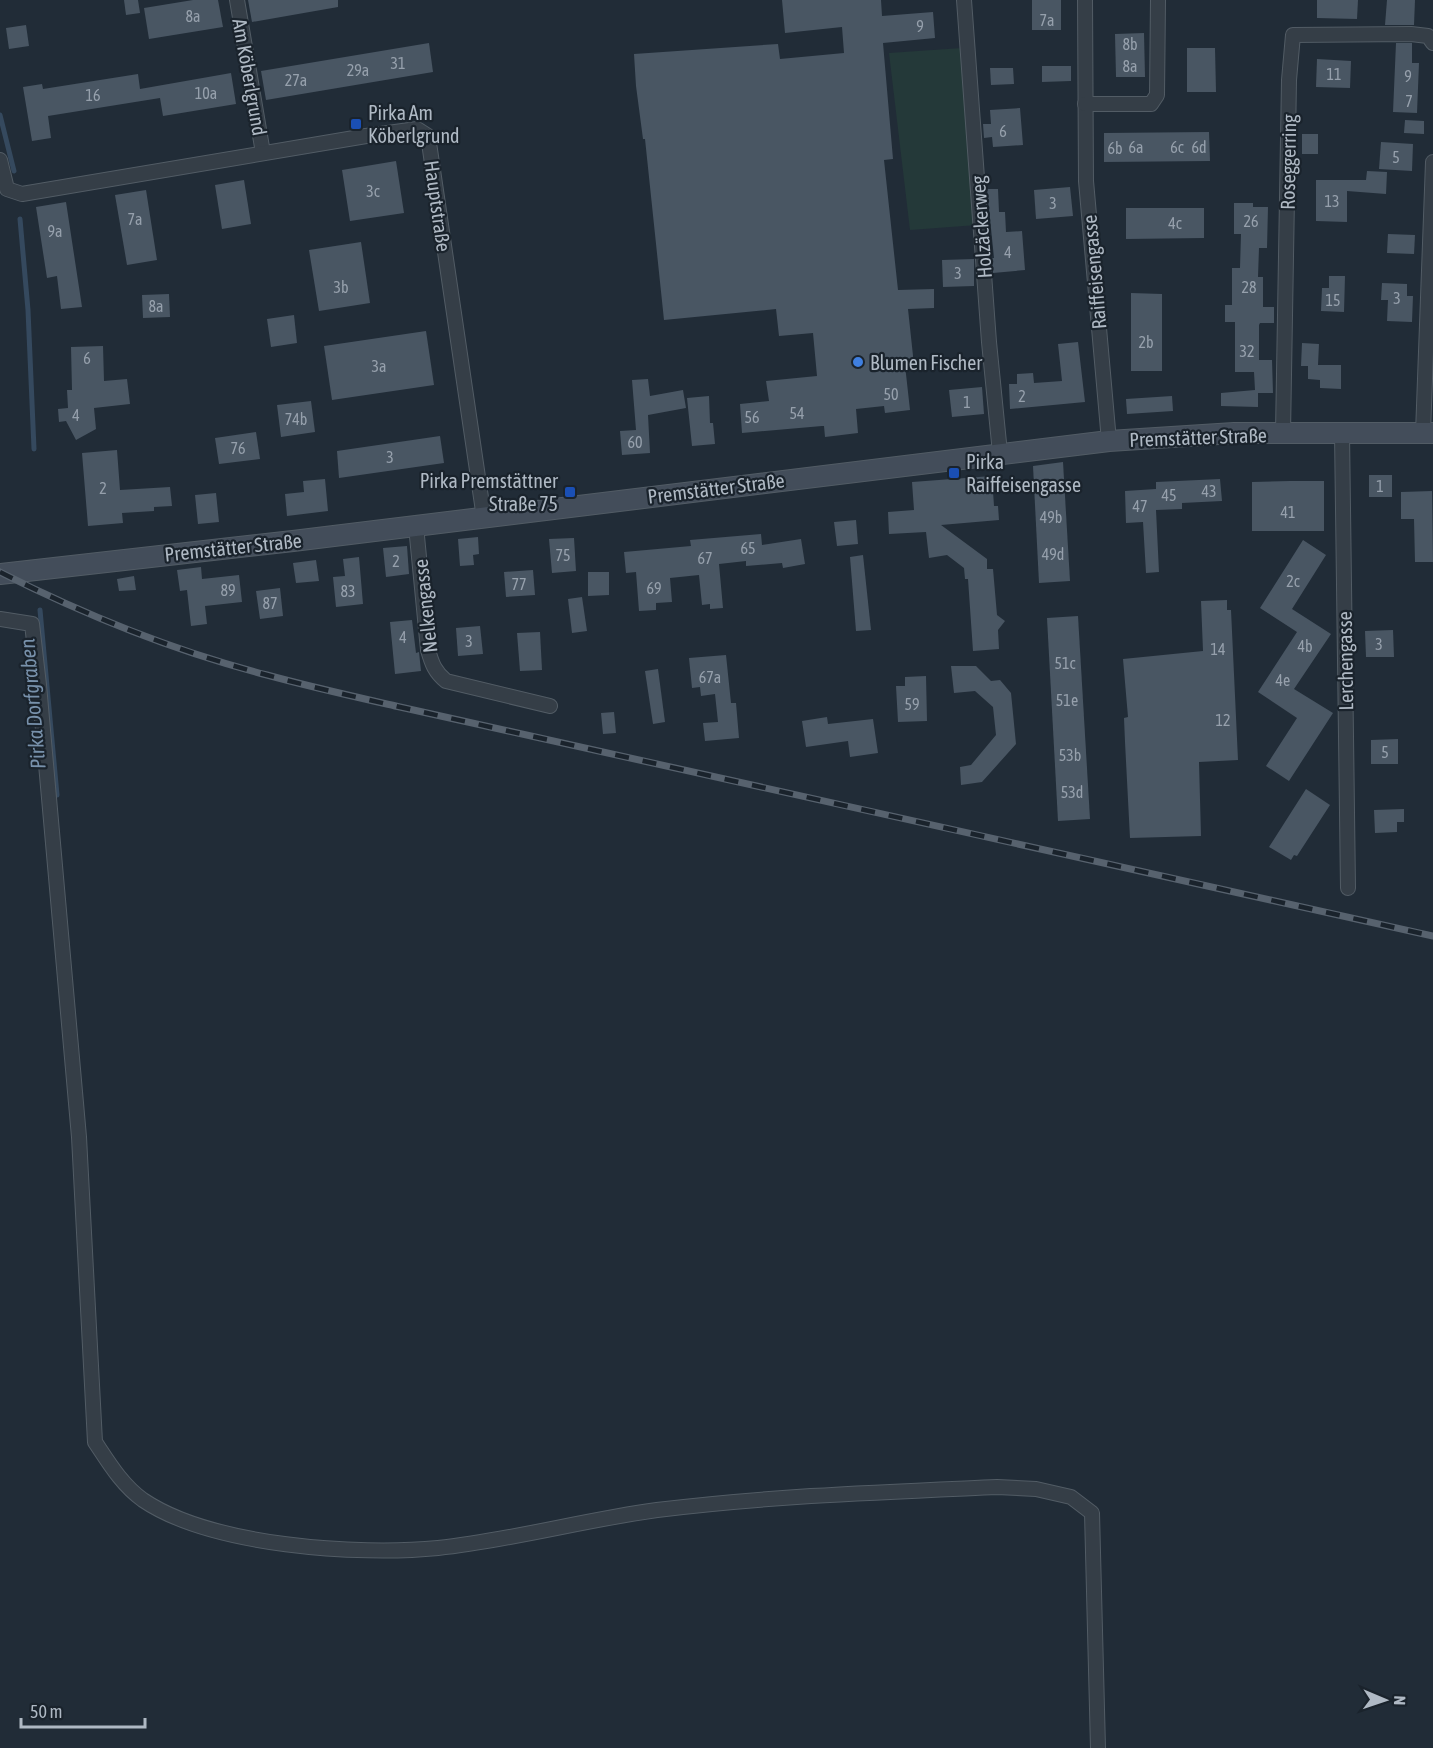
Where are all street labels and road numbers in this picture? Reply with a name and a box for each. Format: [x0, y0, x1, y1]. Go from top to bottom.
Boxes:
street label: Am Köberlgrund [228, 17, 272, 137]
street label: Roseggerring [1276, 114, 1300, 210]
street label: Hauptstraße [420, 159, 456, 253]
street label: Holzäckerweg [966, 174, 996, 279]
street label: Raiffeisengasse [1078, 214, 1110, 330]
street label: Premstätter Straße [1129, 423, 1267, 451]
street label: Premstätter Straße [646, 468, 786, 508]
street label: Premstätter Straße [163, 528, 303, 566]
street label: Nelkengasse [409, 558, 441, 654]
street label: Lerchengasse [1333, 611, 1357, 711]

